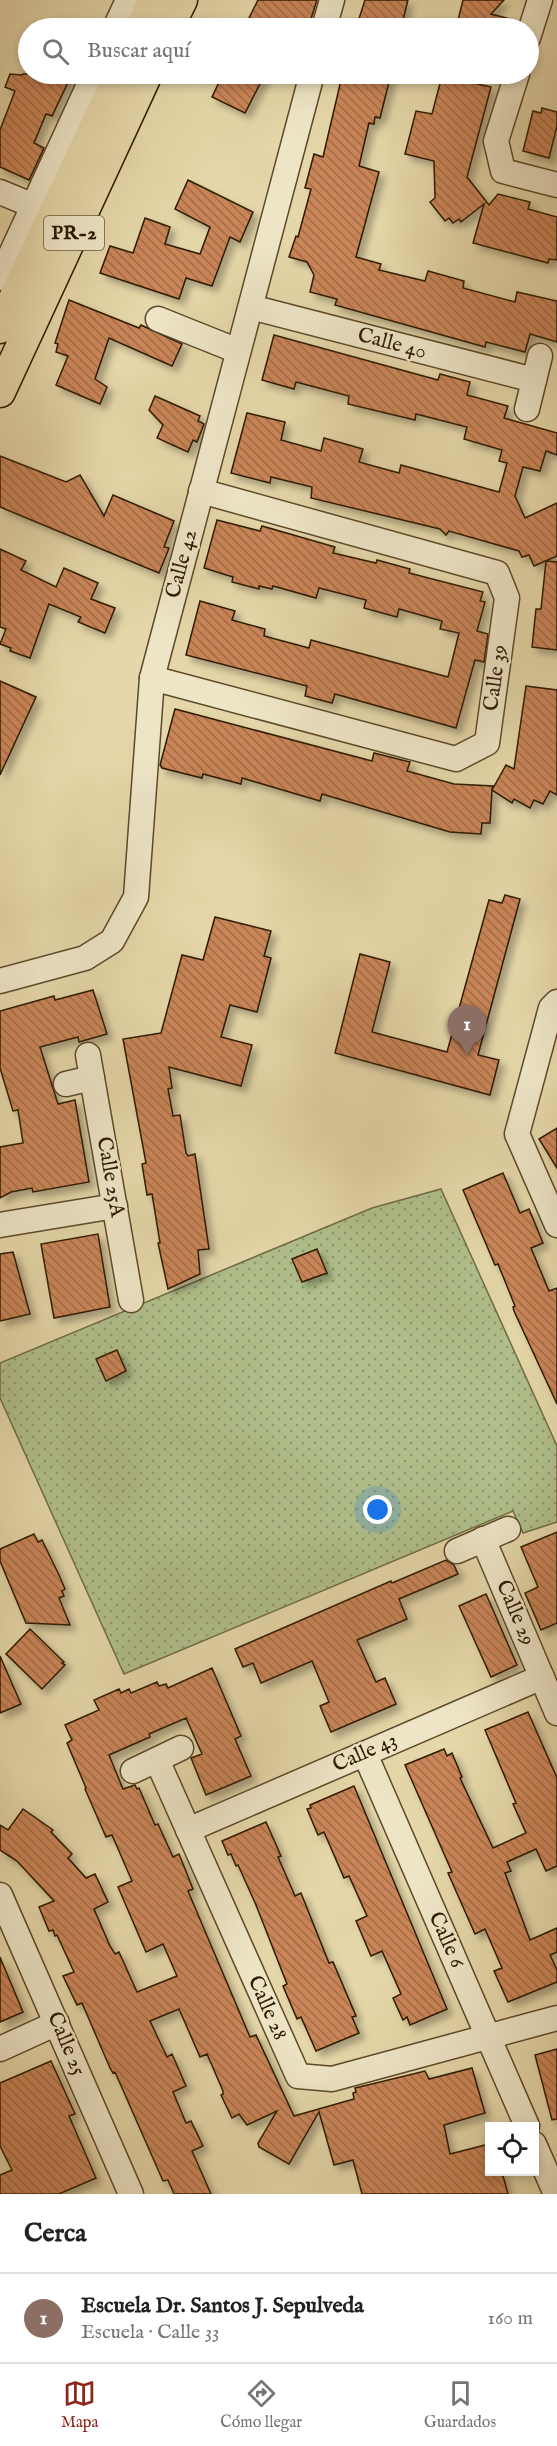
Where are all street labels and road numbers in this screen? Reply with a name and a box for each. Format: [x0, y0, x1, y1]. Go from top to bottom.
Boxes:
road number: PR-2 [44, 216, 104, 250]
street label: Calle 40 [355, 322, 429, 366]
street label: Calle 42 [160, 527, 204, 601]
street label: Calle 39 [478, 643, 514, 713]
street label: Calle 25A [90, 1135, 130, 1220]
street label: Calle 29 [489, 1576, 541, 1650]
street label: Calle 43 [329, 1727, 401, 1779]
street label: Calle 6 [422, 1908, 471, 1973]
street label: Calle 28 [241, 1972, 293, 2044]
street label: Calle 25 [40, 2008, 92, 2081]

